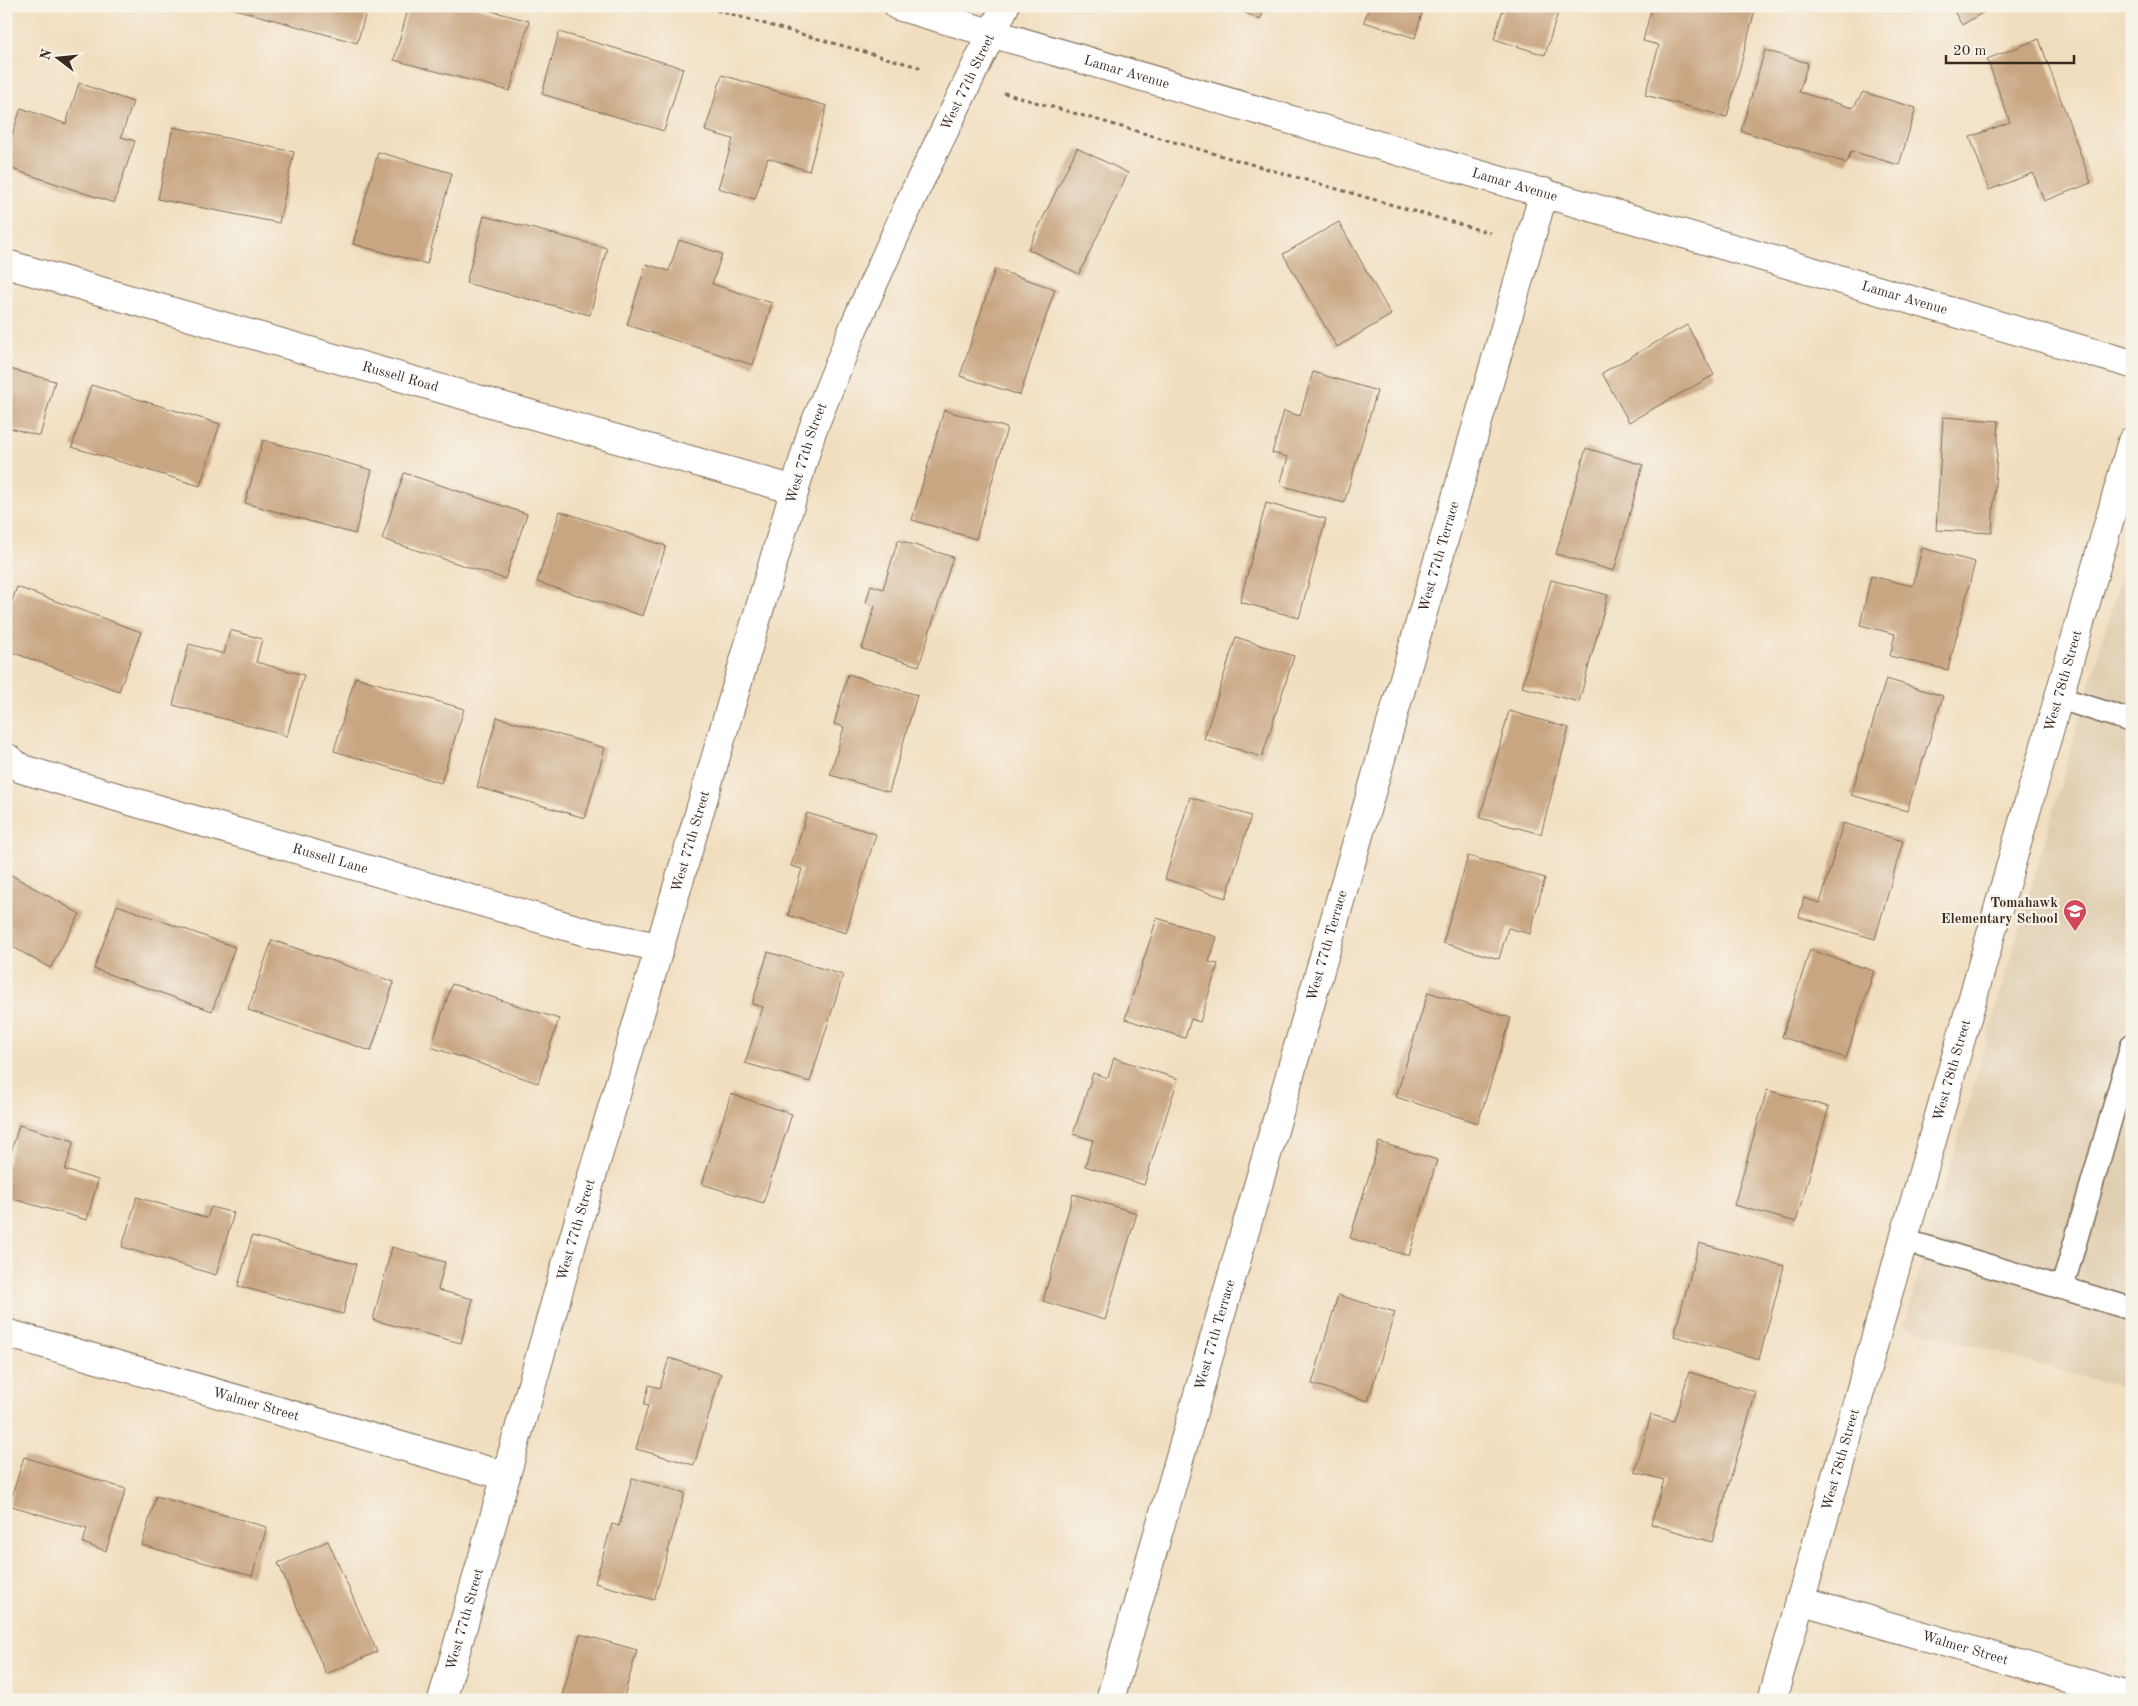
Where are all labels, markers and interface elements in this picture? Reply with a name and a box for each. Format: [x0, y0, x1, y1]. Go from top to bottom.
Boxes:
north arrow [32, 32, 82, 82]
street label: West 77th Street [939, 32, 997, 132]
scale bar [1946, 32, 2073, 64]
text: 20 m [1953, 44, 1987, 59]
text: N [38, 47, 55, 62]
street label: Lamar Avenue [1082, 53, 1171, 91]
street label: Lamar Avenue [1470, 166, 1559, 204]
street label: Lamar Avenue [1860, 279, 1949, 317]
street label: Russell Road [360, 359, 440, 394]
street label: West 77th Street [784, 401, 830, 505]
street label: West 77th Terrace [1417, 500, 1462, 613]
street label: West 78th Street [2042, 628, 2085, 733]
street label: West 77th Street [669, 789, 712, 894]
street label: Russell Lane [291, 841, 370, 876]
street label: West 77th Terrace [1305, 889, 1350, 1002]
place label: Tomahawk Elementary School [1941, 896, 2058, 926]
school or university icon: Tomahawk Elementary School [2062, 898, 2088, 932]
street label: West 78th Street [1931, 1018, 1973, 1123]
street label: West 77th Street [555, 1177, 598, 1282]
street label: West 77th Terrace [1193, 1278, 1238, 1392]
street label: Walmer Street [211, 1386, 301, 1423]
street label: West 78th Street [1820, 1407, 1862, 1512]
street label: West 77th Street [444, 1567, 486, 1672]
street label: Walmer Street [1920, 1629, 2010, 1667]

